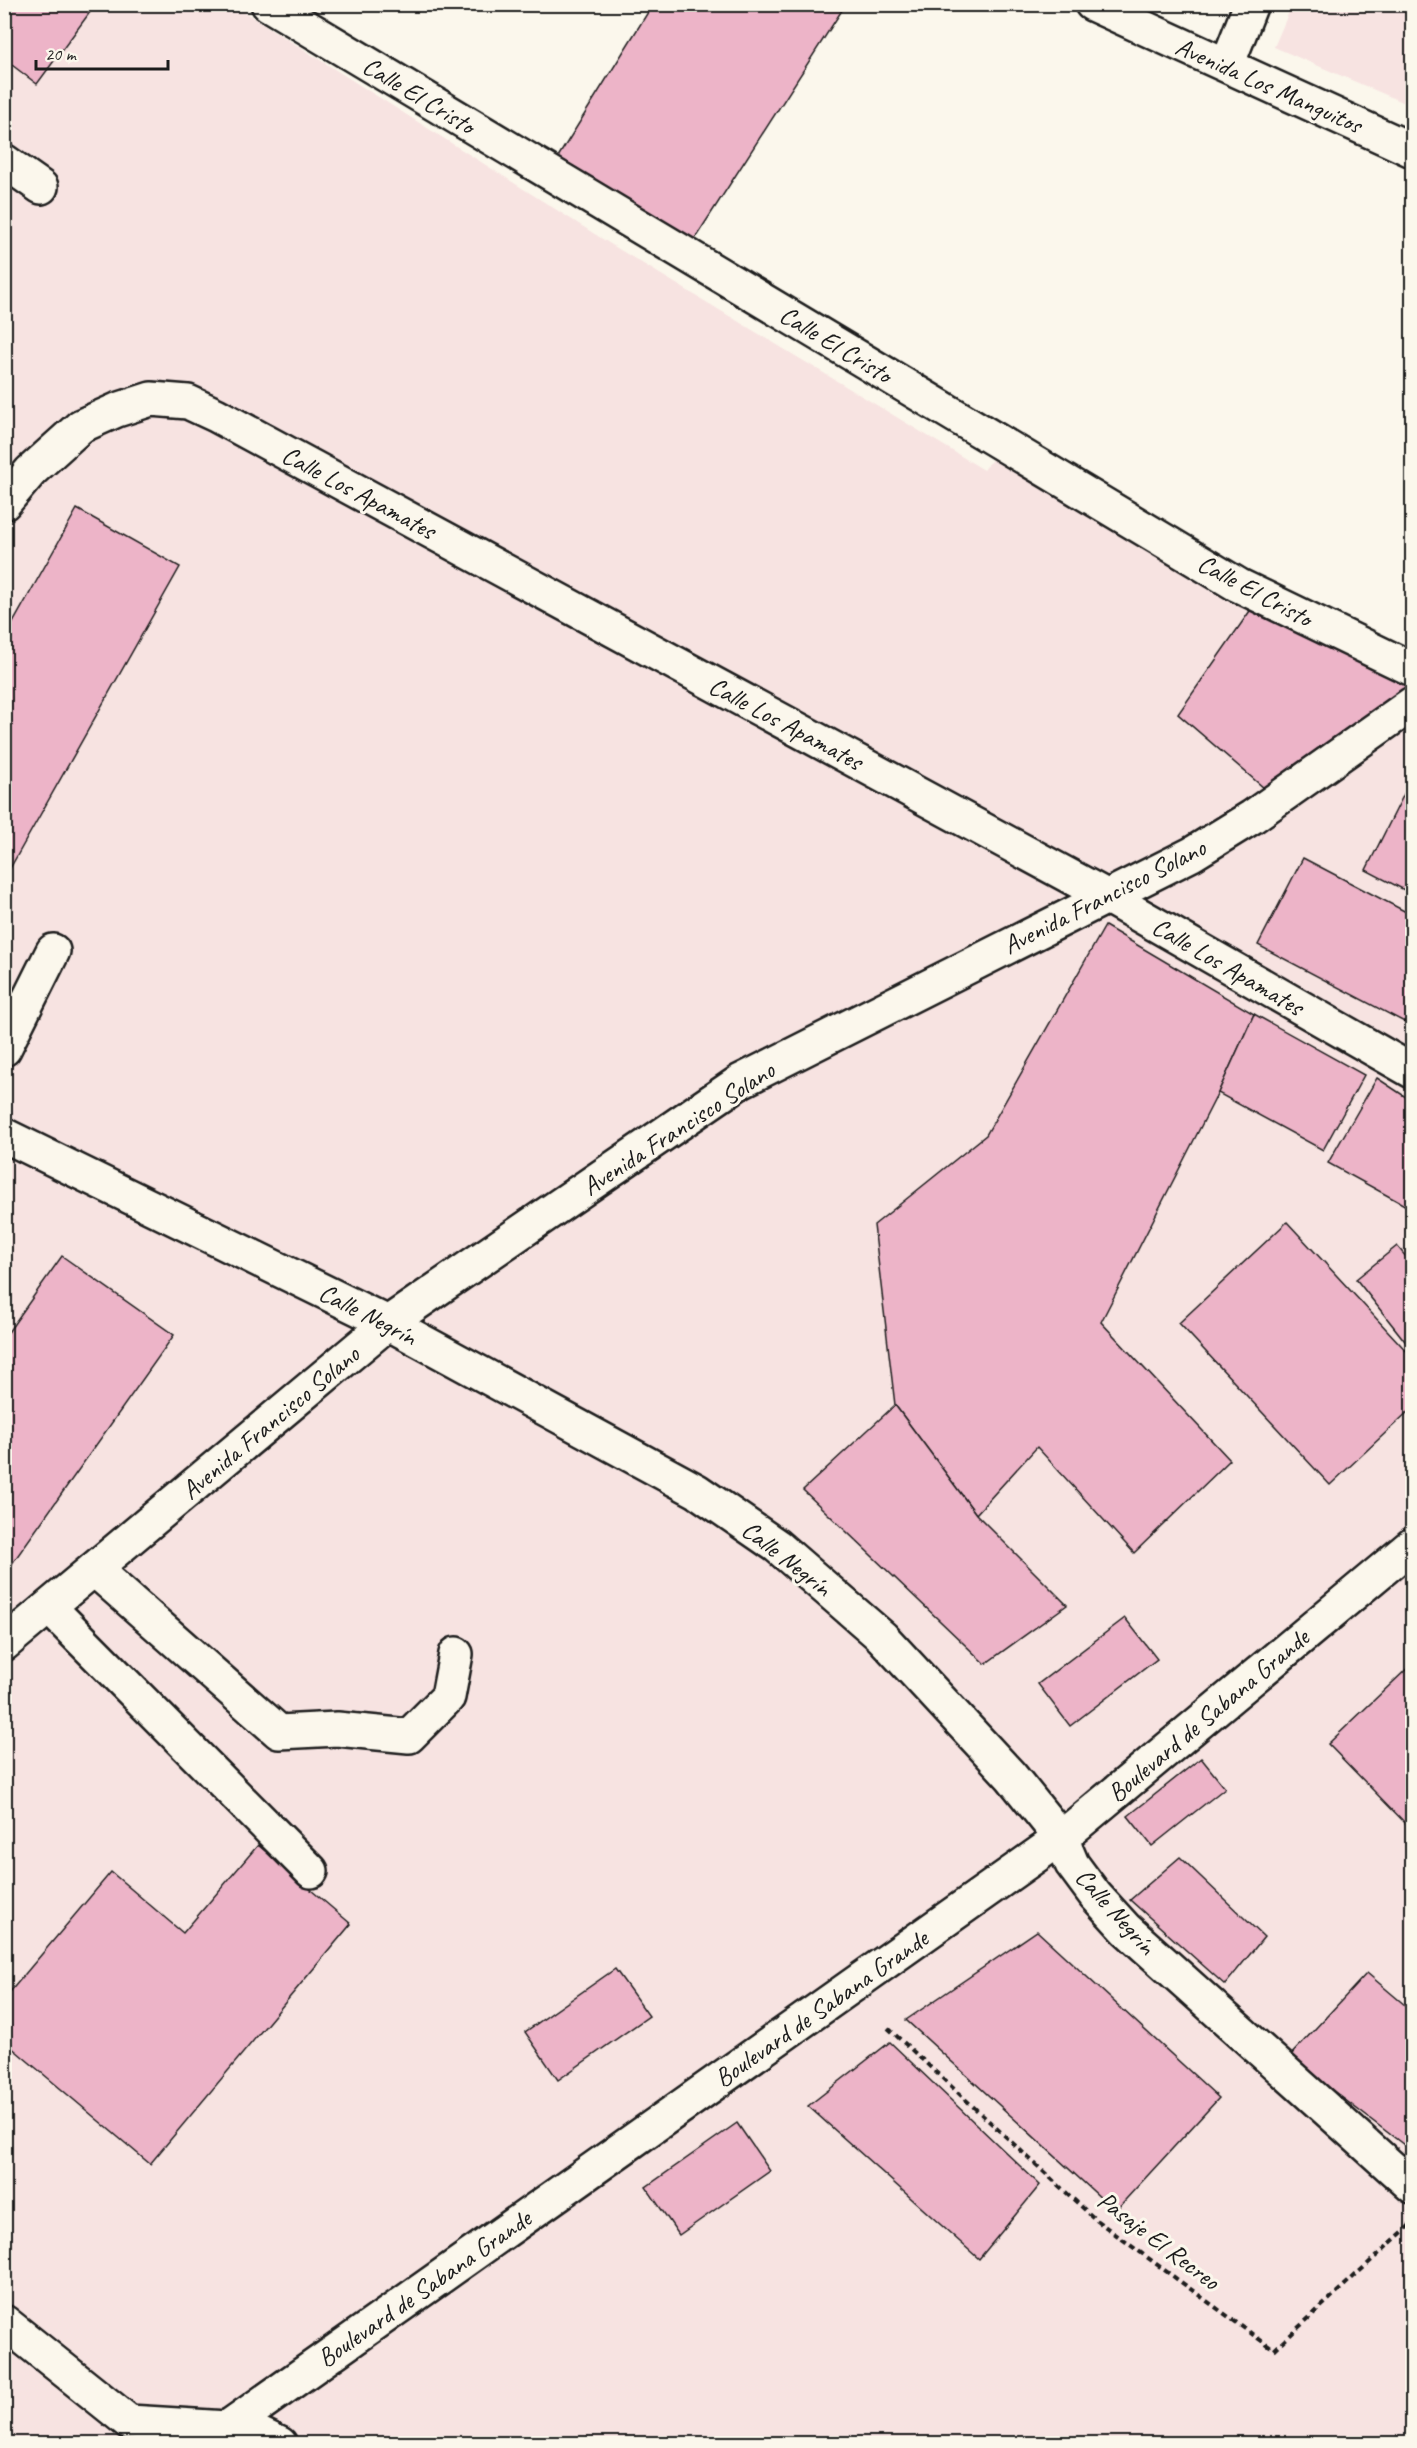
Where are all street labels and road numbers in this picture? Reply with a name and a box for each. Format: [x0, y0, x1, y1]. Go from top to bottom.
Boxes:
street label: Avenida Los Manguitos [1171, 30, 1369, 142]
street label: Calle El Cristo [357, 49, 483, 143]
street label: Calle El Cristo [774, 298, 900, 392]
street label: Calle Los Apamates [276, 438, 443, 548]
street label: Calle El Cristo [1192, 547, 1320, 636]
street label: Calle Los Apamates [703, 669, 870, 779]
street label: Avenida Francisco Solano [997, 830, 1213, 962]
street label: Calle Los Apamates [1146, 910, 1311, 1024]
street label: Avenida Francisco Solano [576, 1053, 782, 1203]
street label: Calle Negrín [313, 1276, 423, 1354]
street label: Avenida Francisco Solano [174, 1337, 368, 1507]
street label: Calle Negrín [735, 1513, 839, 1605]
street label: Boulevard de Sabana Grande [1101, 1620, 1318, 1809]
street label: Calle Negrín [1068, 1861, 1164, 1963]
street label: Boulevard de Sabana Grande [708, 1921, 937, 2095]
street label: Pasaje El Recreo [1091, 2184, 1228, 2298]
street label: Boulevard de Sabana Grande [311, 2201, 540, 2375]

